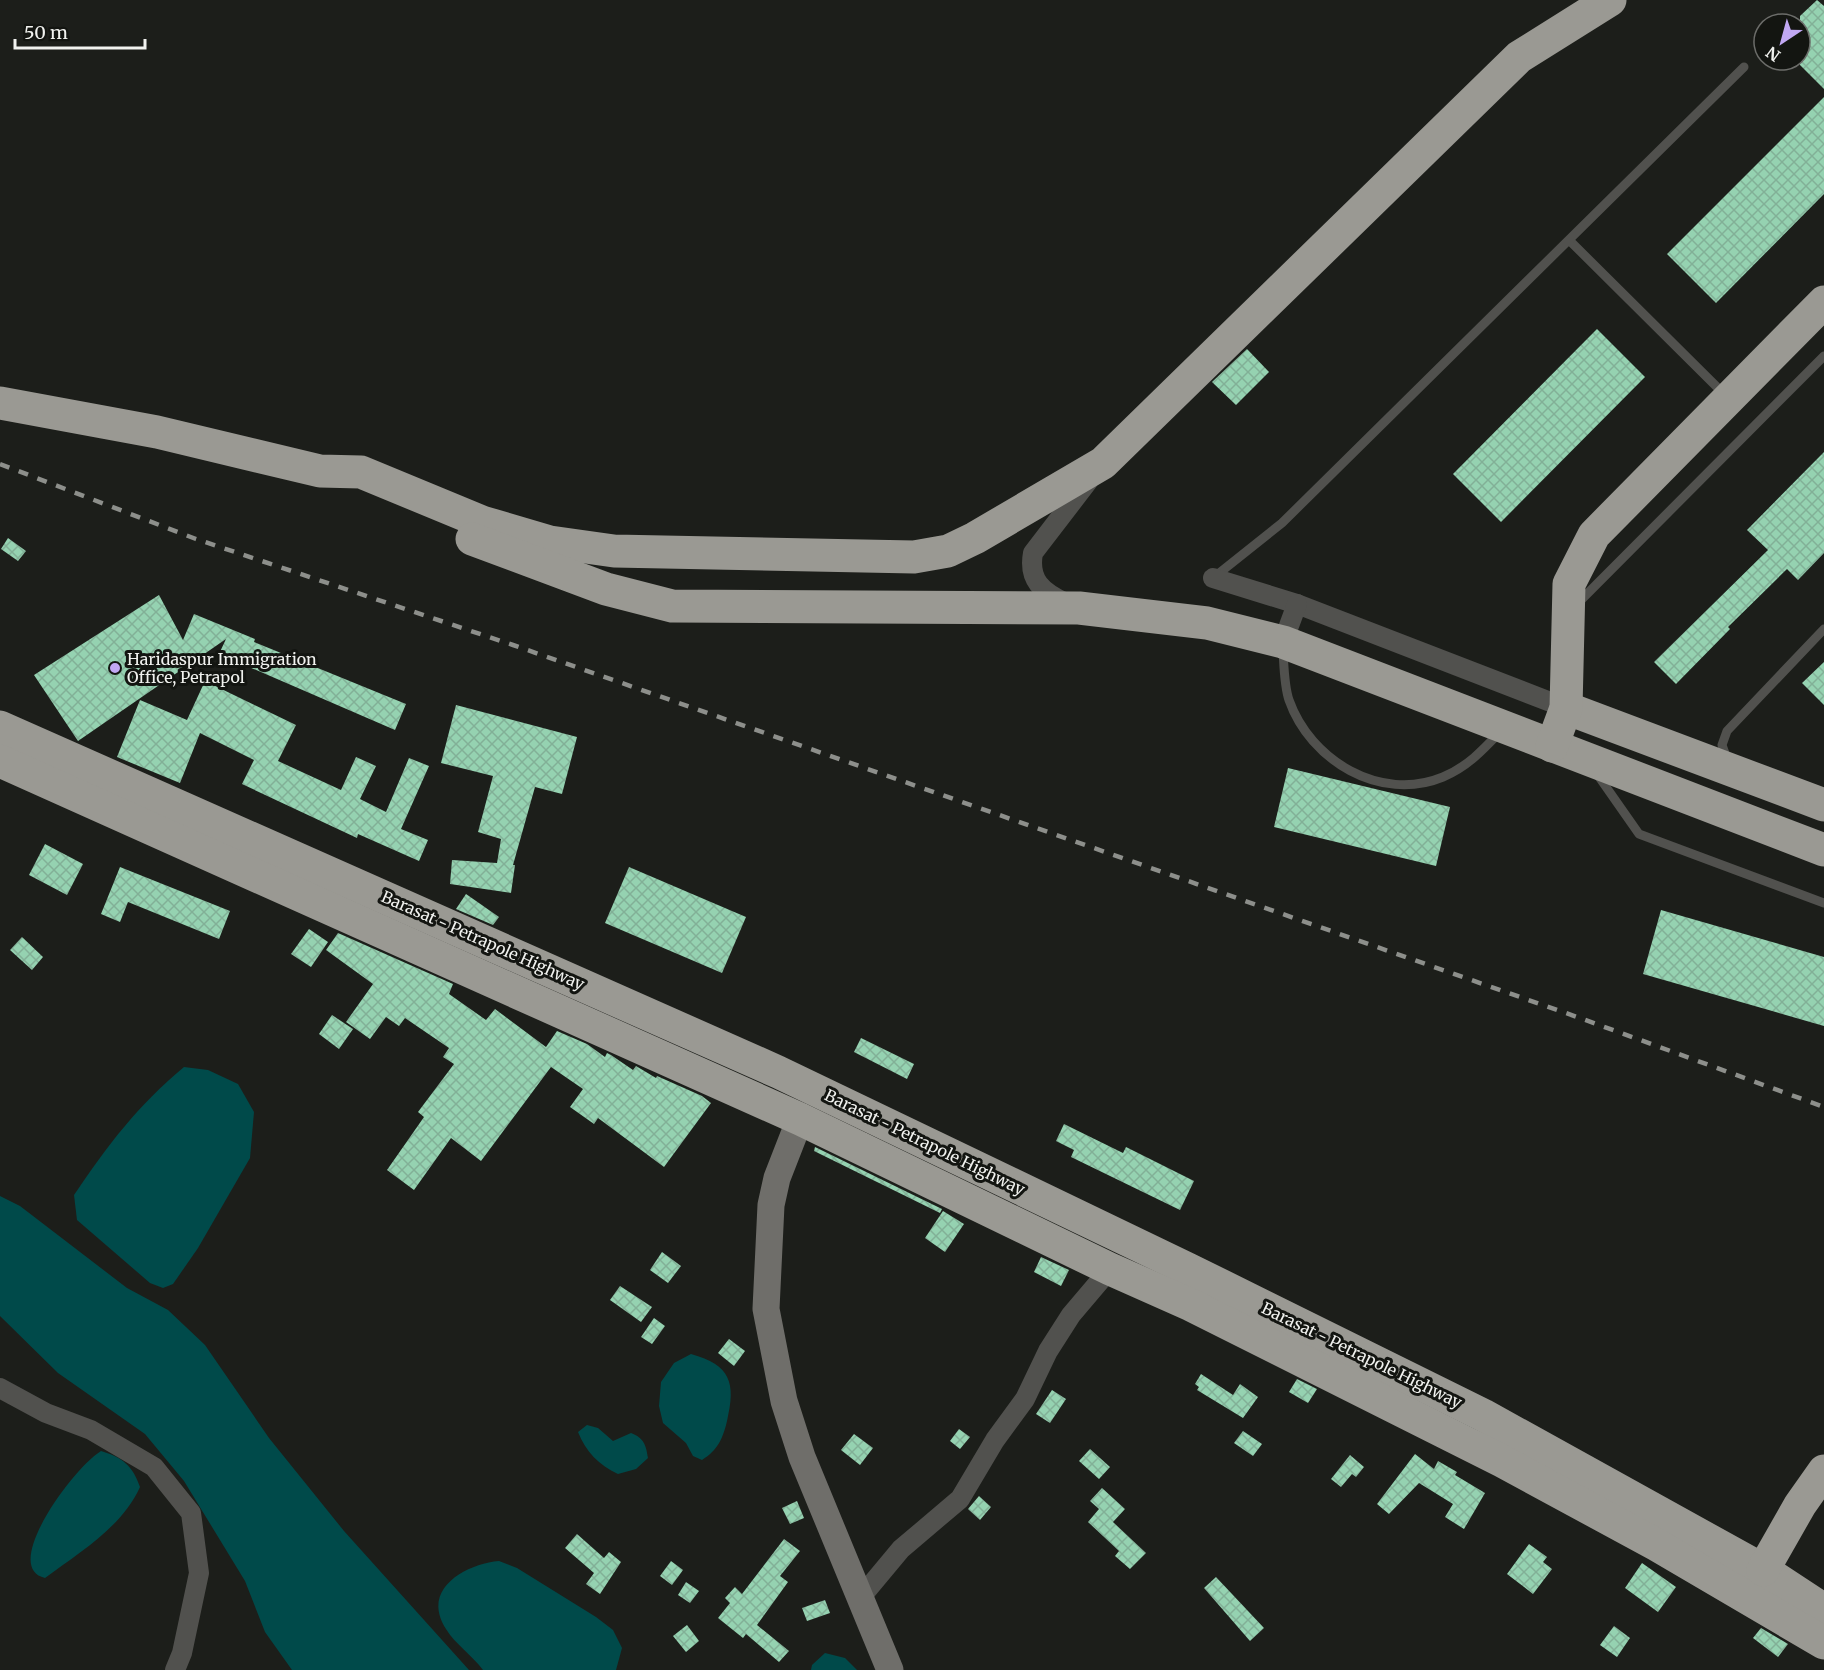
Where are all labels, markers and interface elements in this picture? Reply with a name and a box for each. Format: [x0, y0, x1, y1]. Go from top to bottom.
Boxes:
scale bar [15, 12, 146, 50]
north arrow [1752, 12, 1812, 72]
text: 50 m [24, 21, 68, 44]
text: N [1762, 42, 1784, 66]
place label: Haridaspur Immigration Office, Petrapol [127, 649, 317, 687]
marker: Haridaspur Immigration Office, Petrapol [108, 661, 122, 675]
street label: Barasat - Petrapole Highway [378, 886, 588, 994]
street label: Barasat - Petrapole Highway [822, 1085, 1029, 1200]
street label: Barasat - Petrapole Highway [1259, 1298, 1466, 1413]

